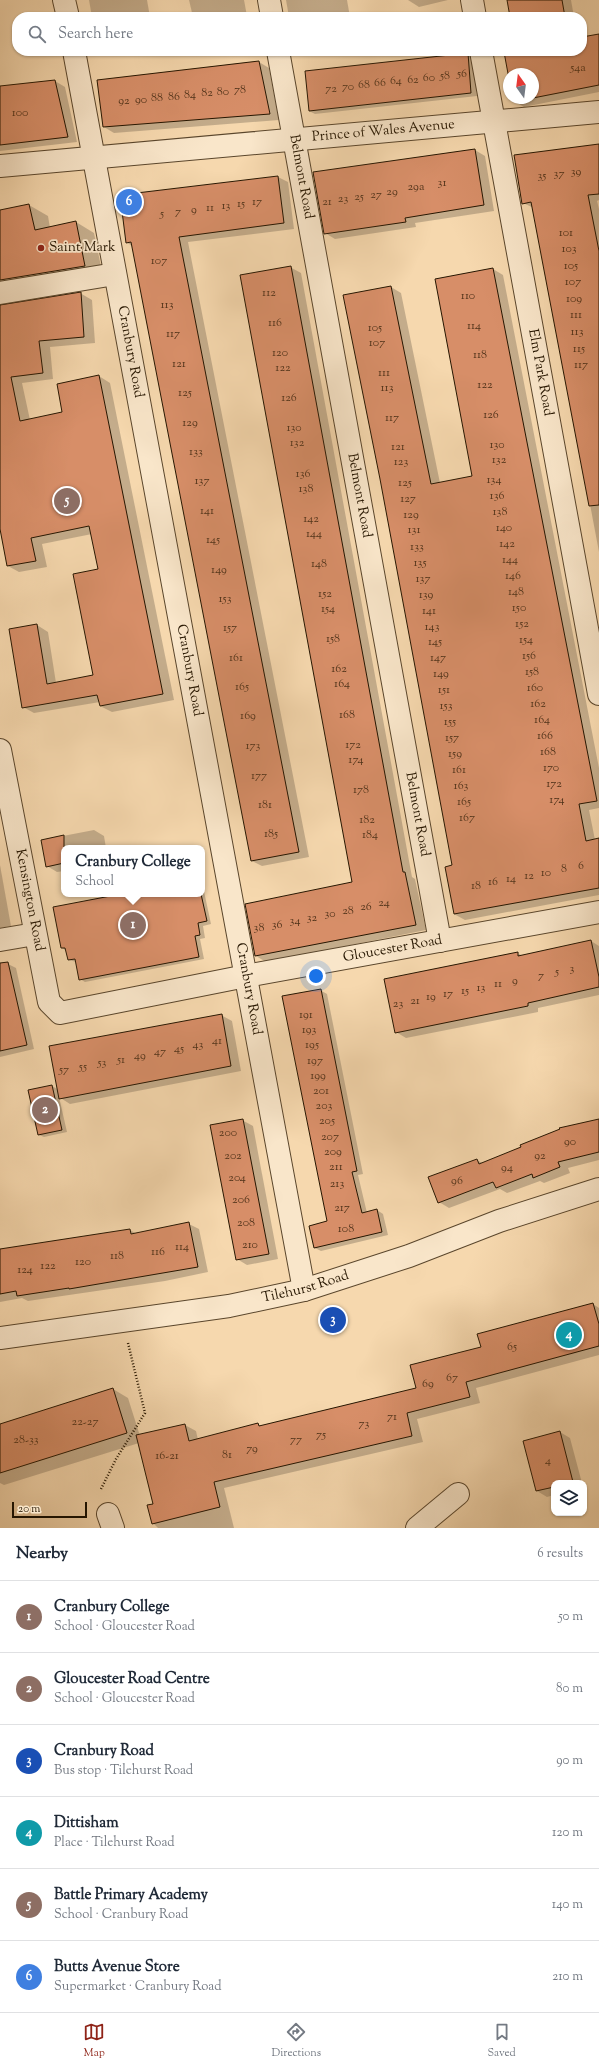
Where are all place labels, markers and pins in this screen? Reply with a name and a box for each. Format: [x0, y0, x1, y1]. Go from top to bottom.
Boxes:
pin: 6 [116, 187, 142, 217]
place label: Saint Mark [49, 238, 116, 258]
marker: Saint Mark [36, 243, 46, 253]
pin: 5 [54, 486, 80, 516]
pin: 1 [120, 910, 146, 940]
pin: 2 [32, 1095, 58, 1125]
pin: 3 [320, 1305, 346, 1335]
pin: 4 [556, 1320, 582, 1350]

